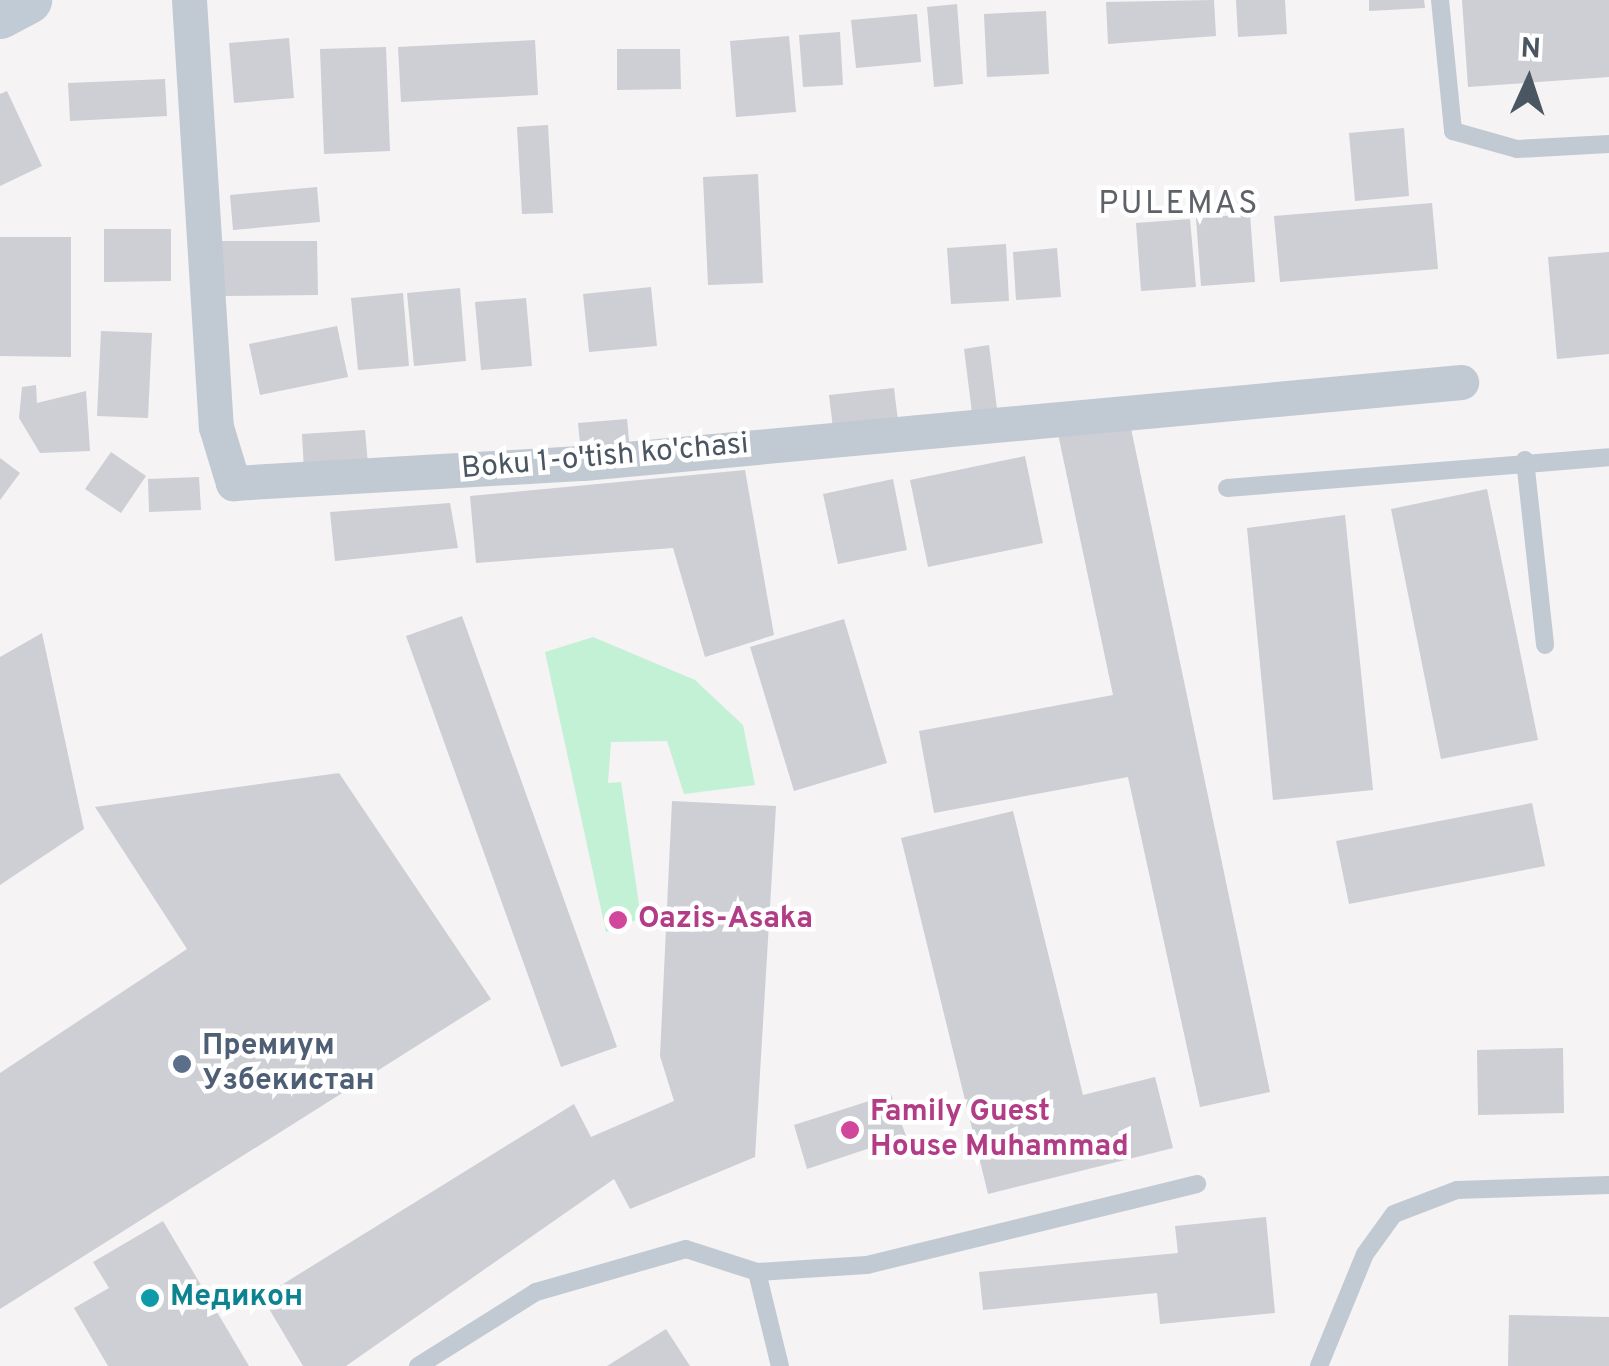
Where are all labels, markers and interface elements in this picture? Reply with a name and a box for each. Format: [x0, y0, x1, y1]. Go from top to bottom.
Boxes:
north arrow [1479, 30, 1579, 130]
text: N [1520, 32, 1542, 69]
district label: PULEMAS [1098, 186, 1260, 224]
street label: Boku 1-o'tish ko'chasi [460, 428, 750, 488]
place label: Oazis-Asaka [638, 902, 813, 938]
marker: Oazis-Asaka [607, 909, 629, 931]
place label: Премиум Узбекистан [202, 1029, 375, 1100]
marker: Премиум Узбекистан [171, 1053, 193, 1075]
place label: Family Guest House Muhammad [870, 1095, 1129, 1166]
marker: Family Guest House Muhammad [839, 1119, 861, 1141]
place label: Медикон [170, 1280, 303, 1316]
marker: Медикон [139, 1287, 161, 1309]

